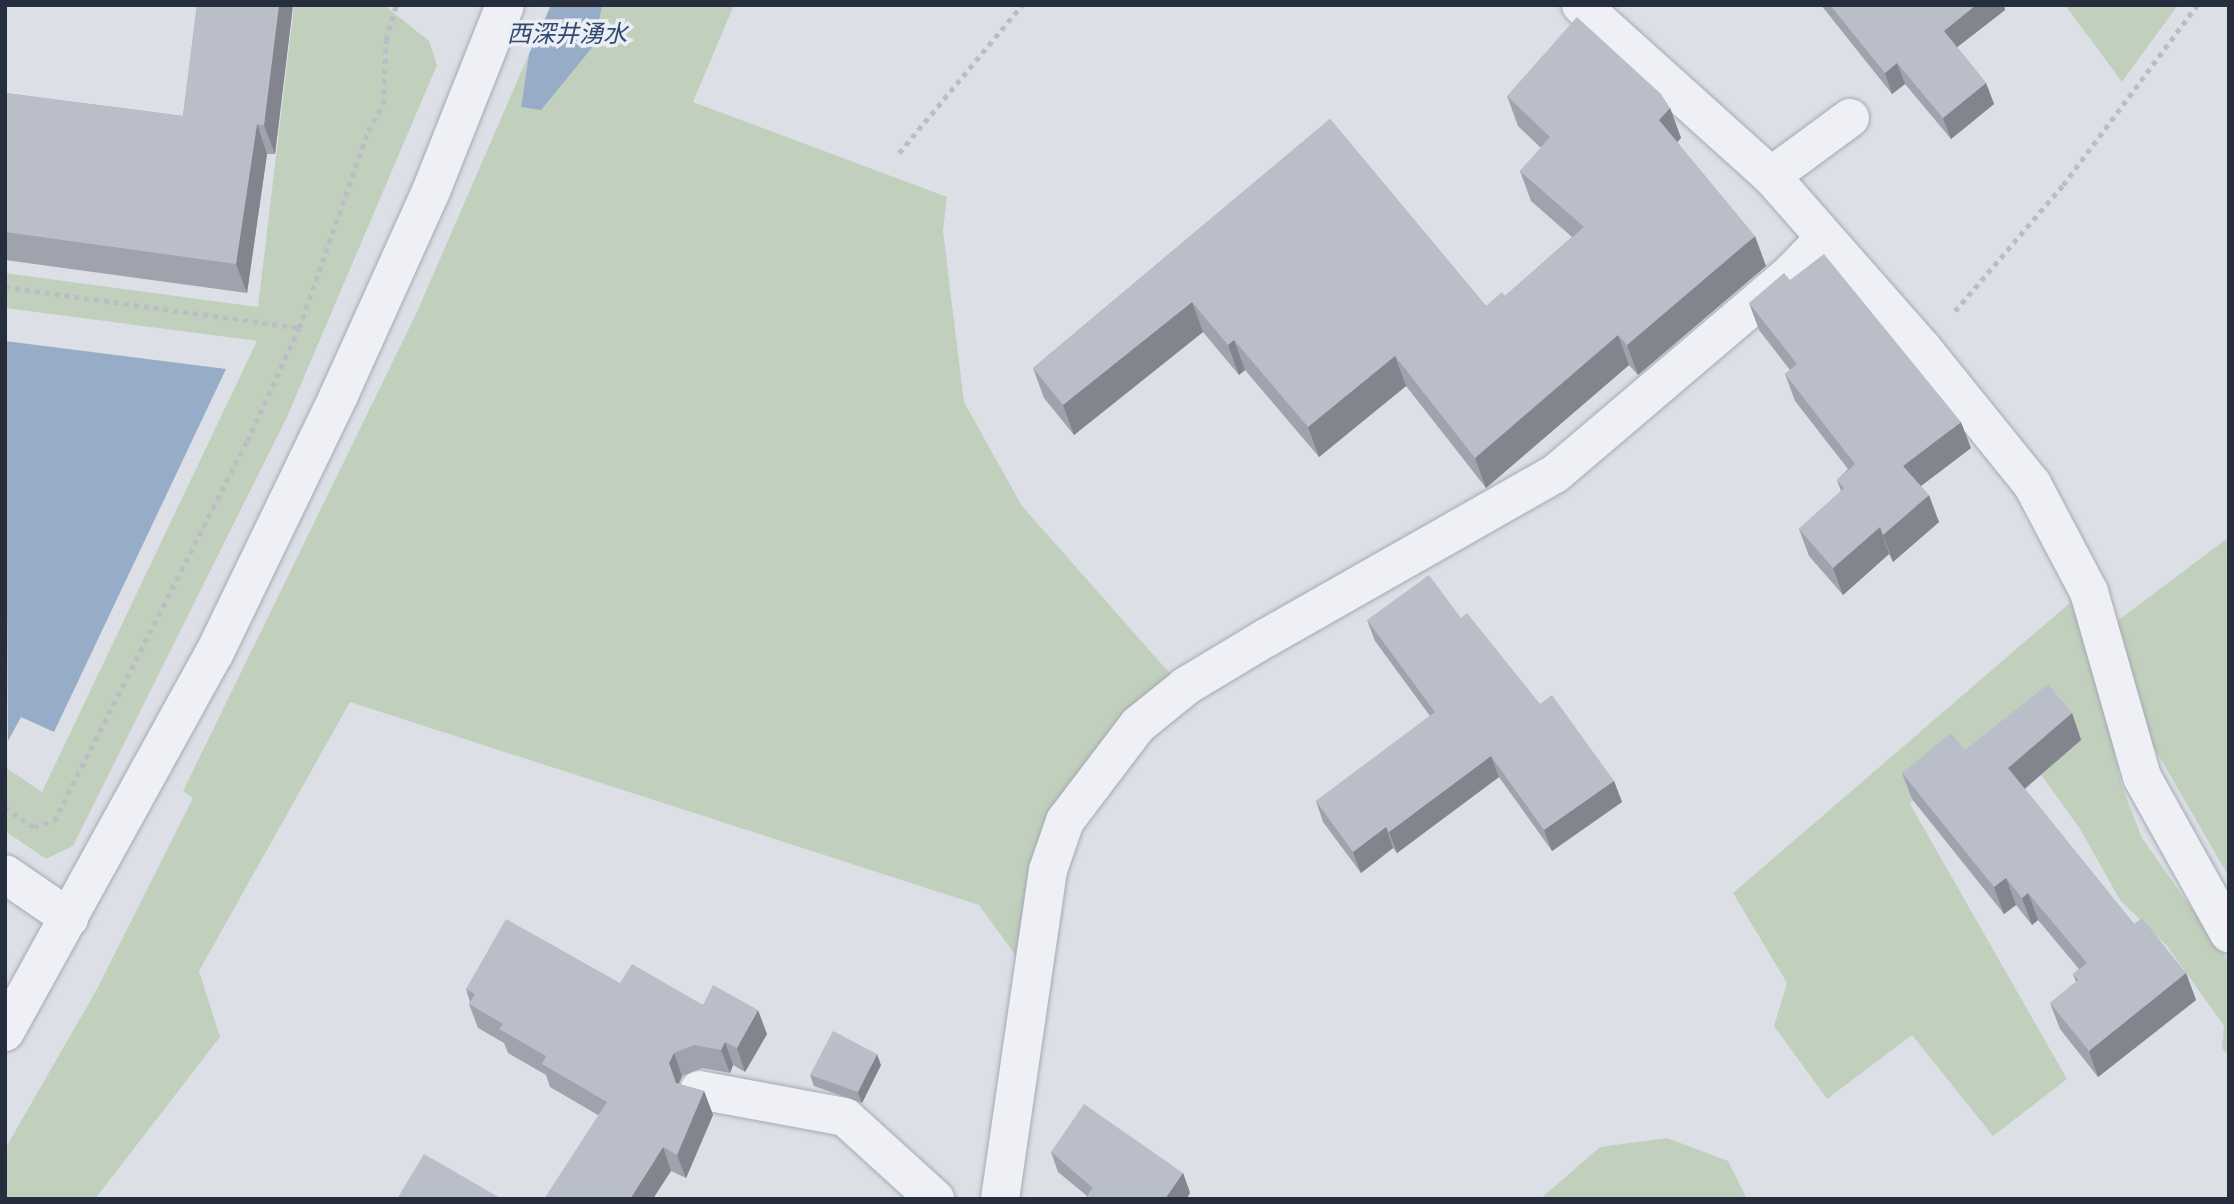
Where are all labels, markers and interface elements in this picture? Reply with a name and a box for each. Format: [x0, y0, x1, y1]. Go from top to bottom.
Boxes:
water label: 西深井湧水 [507, 20, 627, 48]

